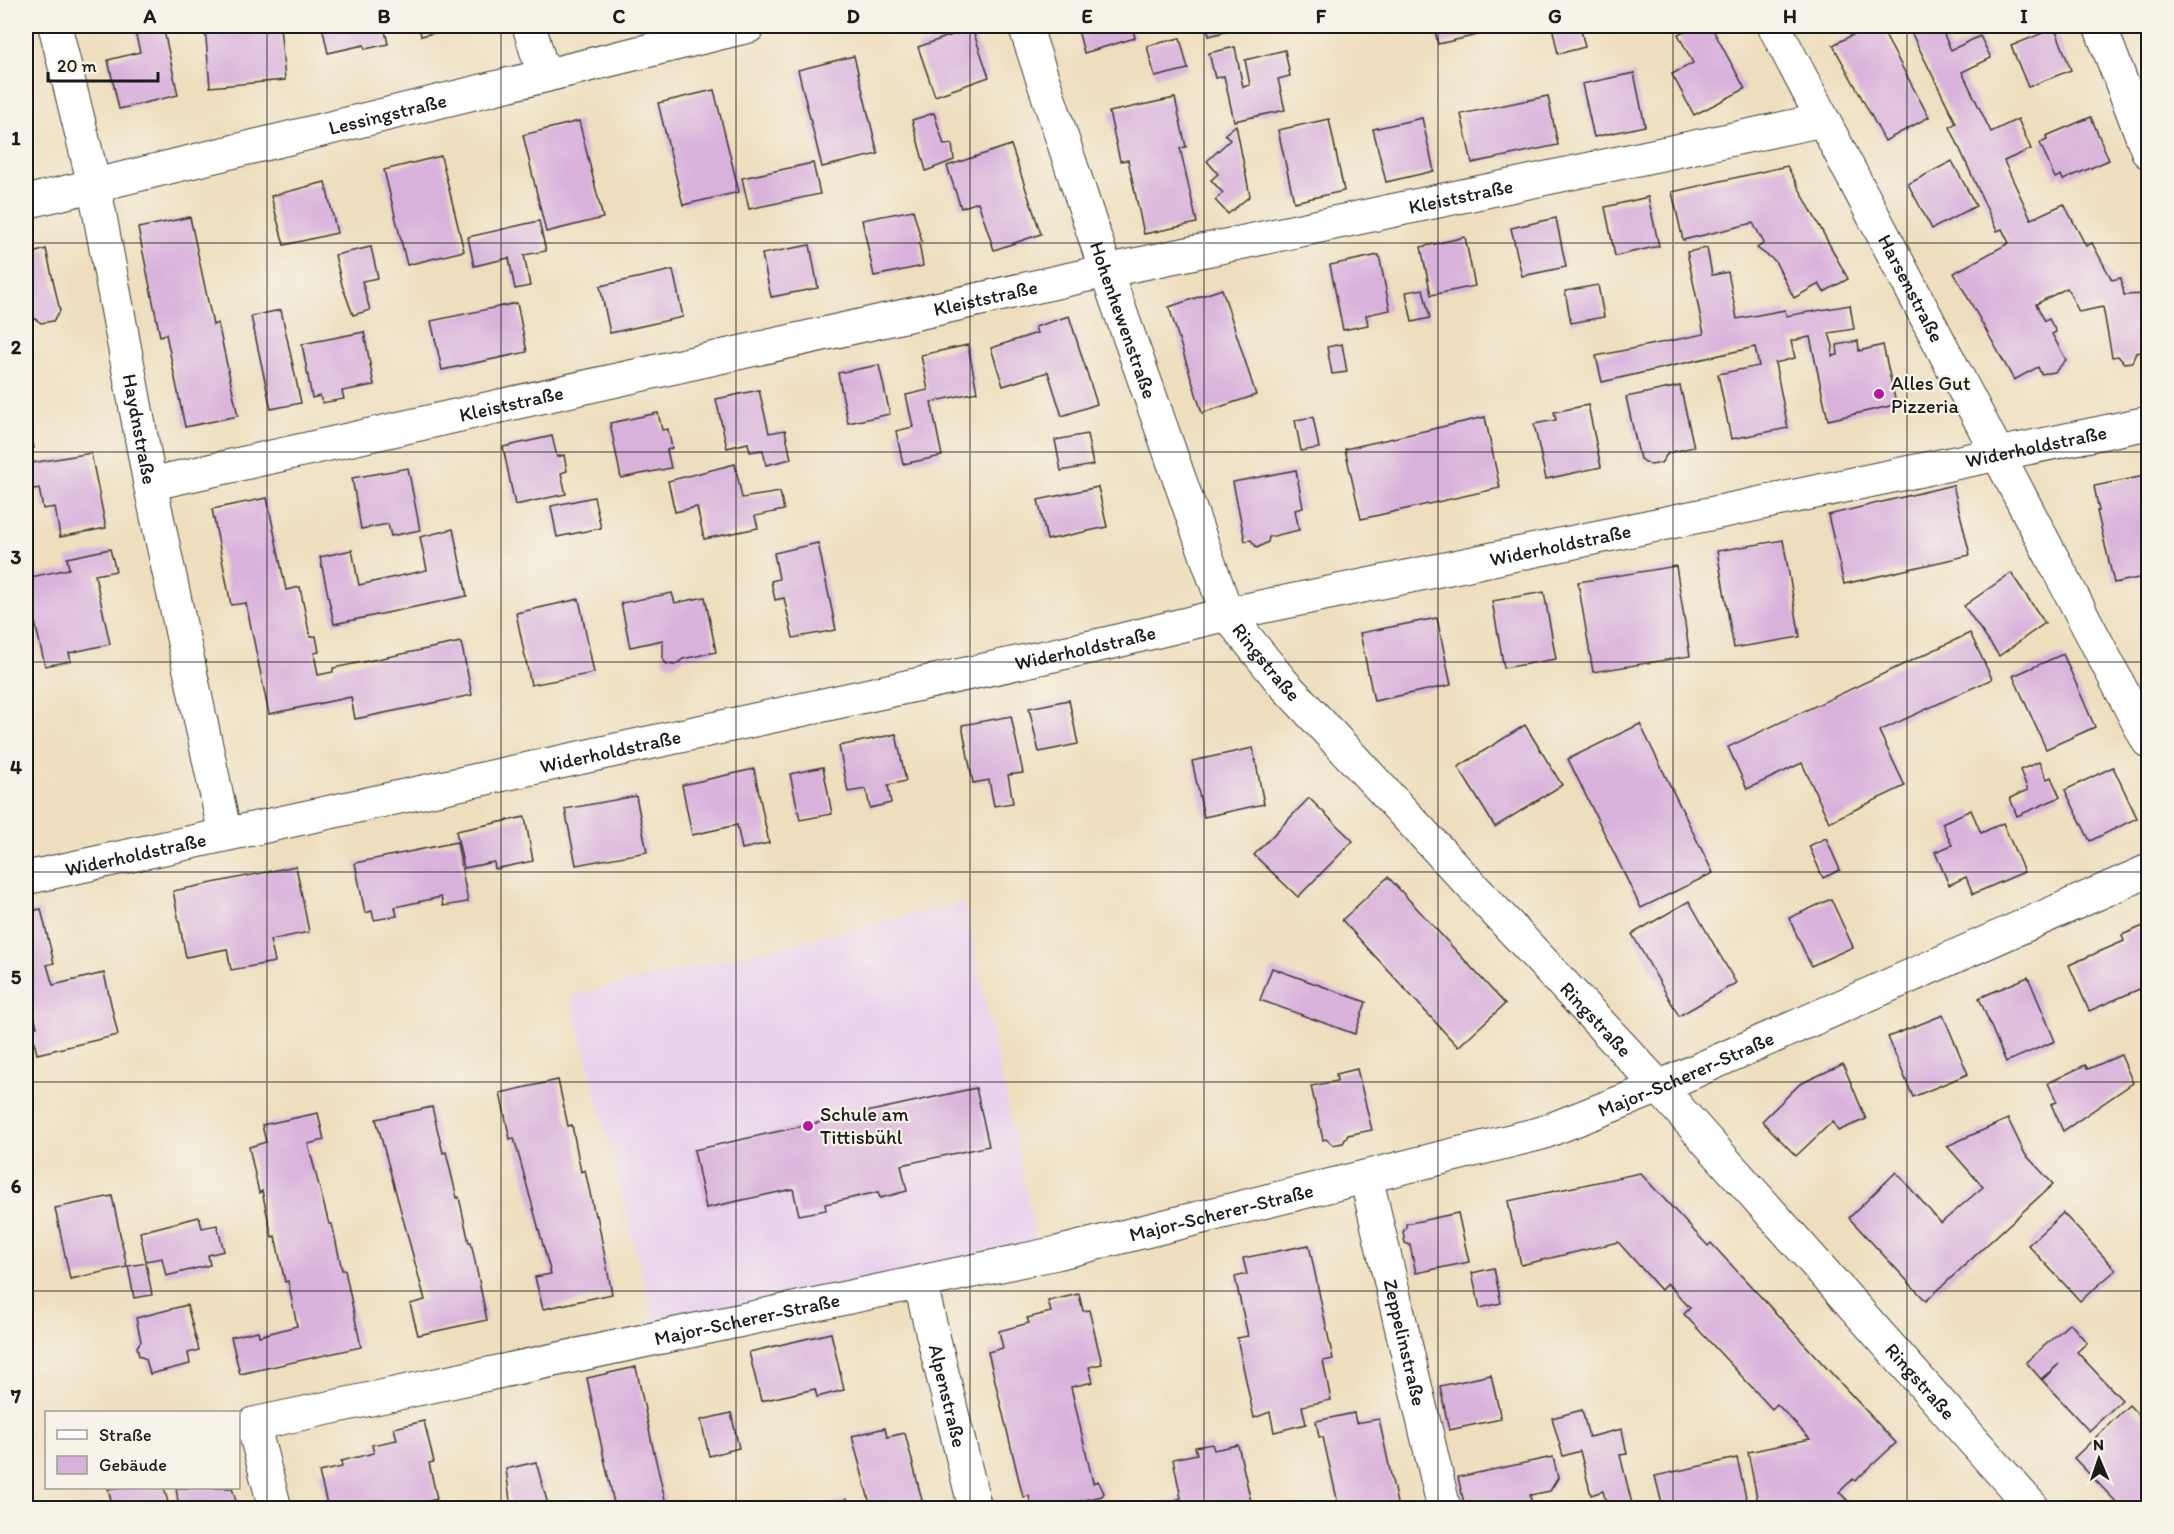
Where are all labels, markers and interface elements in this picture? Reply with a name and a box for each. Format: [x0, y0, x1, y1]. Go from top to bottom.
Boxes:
text: A [143, 4, 157, 28]
text: B [378, 4, 391, 28]
text: C [613, 4, 626, 28]
text: D [846, 4, 860, 28]
text: E [1081, 4, 1093, 28]
text: F [1316, 4, 1327, 28]
text: G [1548, 4, 1562, 28]
text: H [1783, 4, 1797, 28]
text: I [2020, 4, 2028, 28]
scale bar [48, 45, 158, 83]
text: 20 m [57, 55, 97, 77]
street label: Lessingstraße [326, 88, 449, 140]
text: 1 [11, 126, 21, 150]
street label: Kleiststraße [1406, 174, 1515, 219]
street label: Harsenstraße [1873, 230, 1949, 346]
street label: Hohenhewenstraße [1085, 238, 1162, 402]
street label: Kleiststraße [931, 275, 1040, 321]
text: 2 [11, 335, 22, 359]
place label: Alles Gut Pizzeria [1891, 371, 1970, 418]
street label: Haydnstraße [118, 372, 162, 486]
street label: Kleiststraße [457, 380, 566, 427]
marker: Alles Gut Pizzeria [1872, 387, 1886, 401]
street label: Widerholdstraße [1963, 420, 2109, 473]
street label: Widerholdstraße [1487, 519, 1633, 571]
text: 3 [11, 545, 22, 569]
street label: Ringstraße [1227, 618, 1306, 706]
street label: Widerholdstraße [1013, 620, 1158, 675]
street label: Widerholdstraße [538, 724, 683, 778]
text: 4 [10, 755, 22, 779]
street label: Widerholdstraße [63, 827, 208, 881]
text: 5 [11, 965, 22, 989]
street label: Ringstraße [1555, 976, 1637, 1062]
street label: Major-Scherer-Straße [1594, 1026, 1778, 1122]
place label: Schule am Tittisbühl [820, 1102, 909, 1149]
marker: Schule am Tittisbühl [801, 1119, 815, 1133]
text: 6 [11, 1174, 22, 1198]
street label: Major-Scherer-Straße [1127, 1178, 1316, 1247]
street label: Zeppelinstraße [1378, 1277, 1432, 1408]
street label: Major-Scherer-Straße [652, 1288, 842, 1350]
street label: Ringstraße [1880, 1338, 1961, 1424]
street label: Alpenstraße [924, 1342, 972, 1450]
text: 7 [10, 1384, 21, 1408]
legend [45, 1411, 240, 1489]
text: Straße [99, 1424, 152, 1446]
north arrow [2069, 1429, 2129, 1489]
text: N [2093, 1435, 2104, 1454]
text: Gebäude [99, 1454, 167, 1476]

